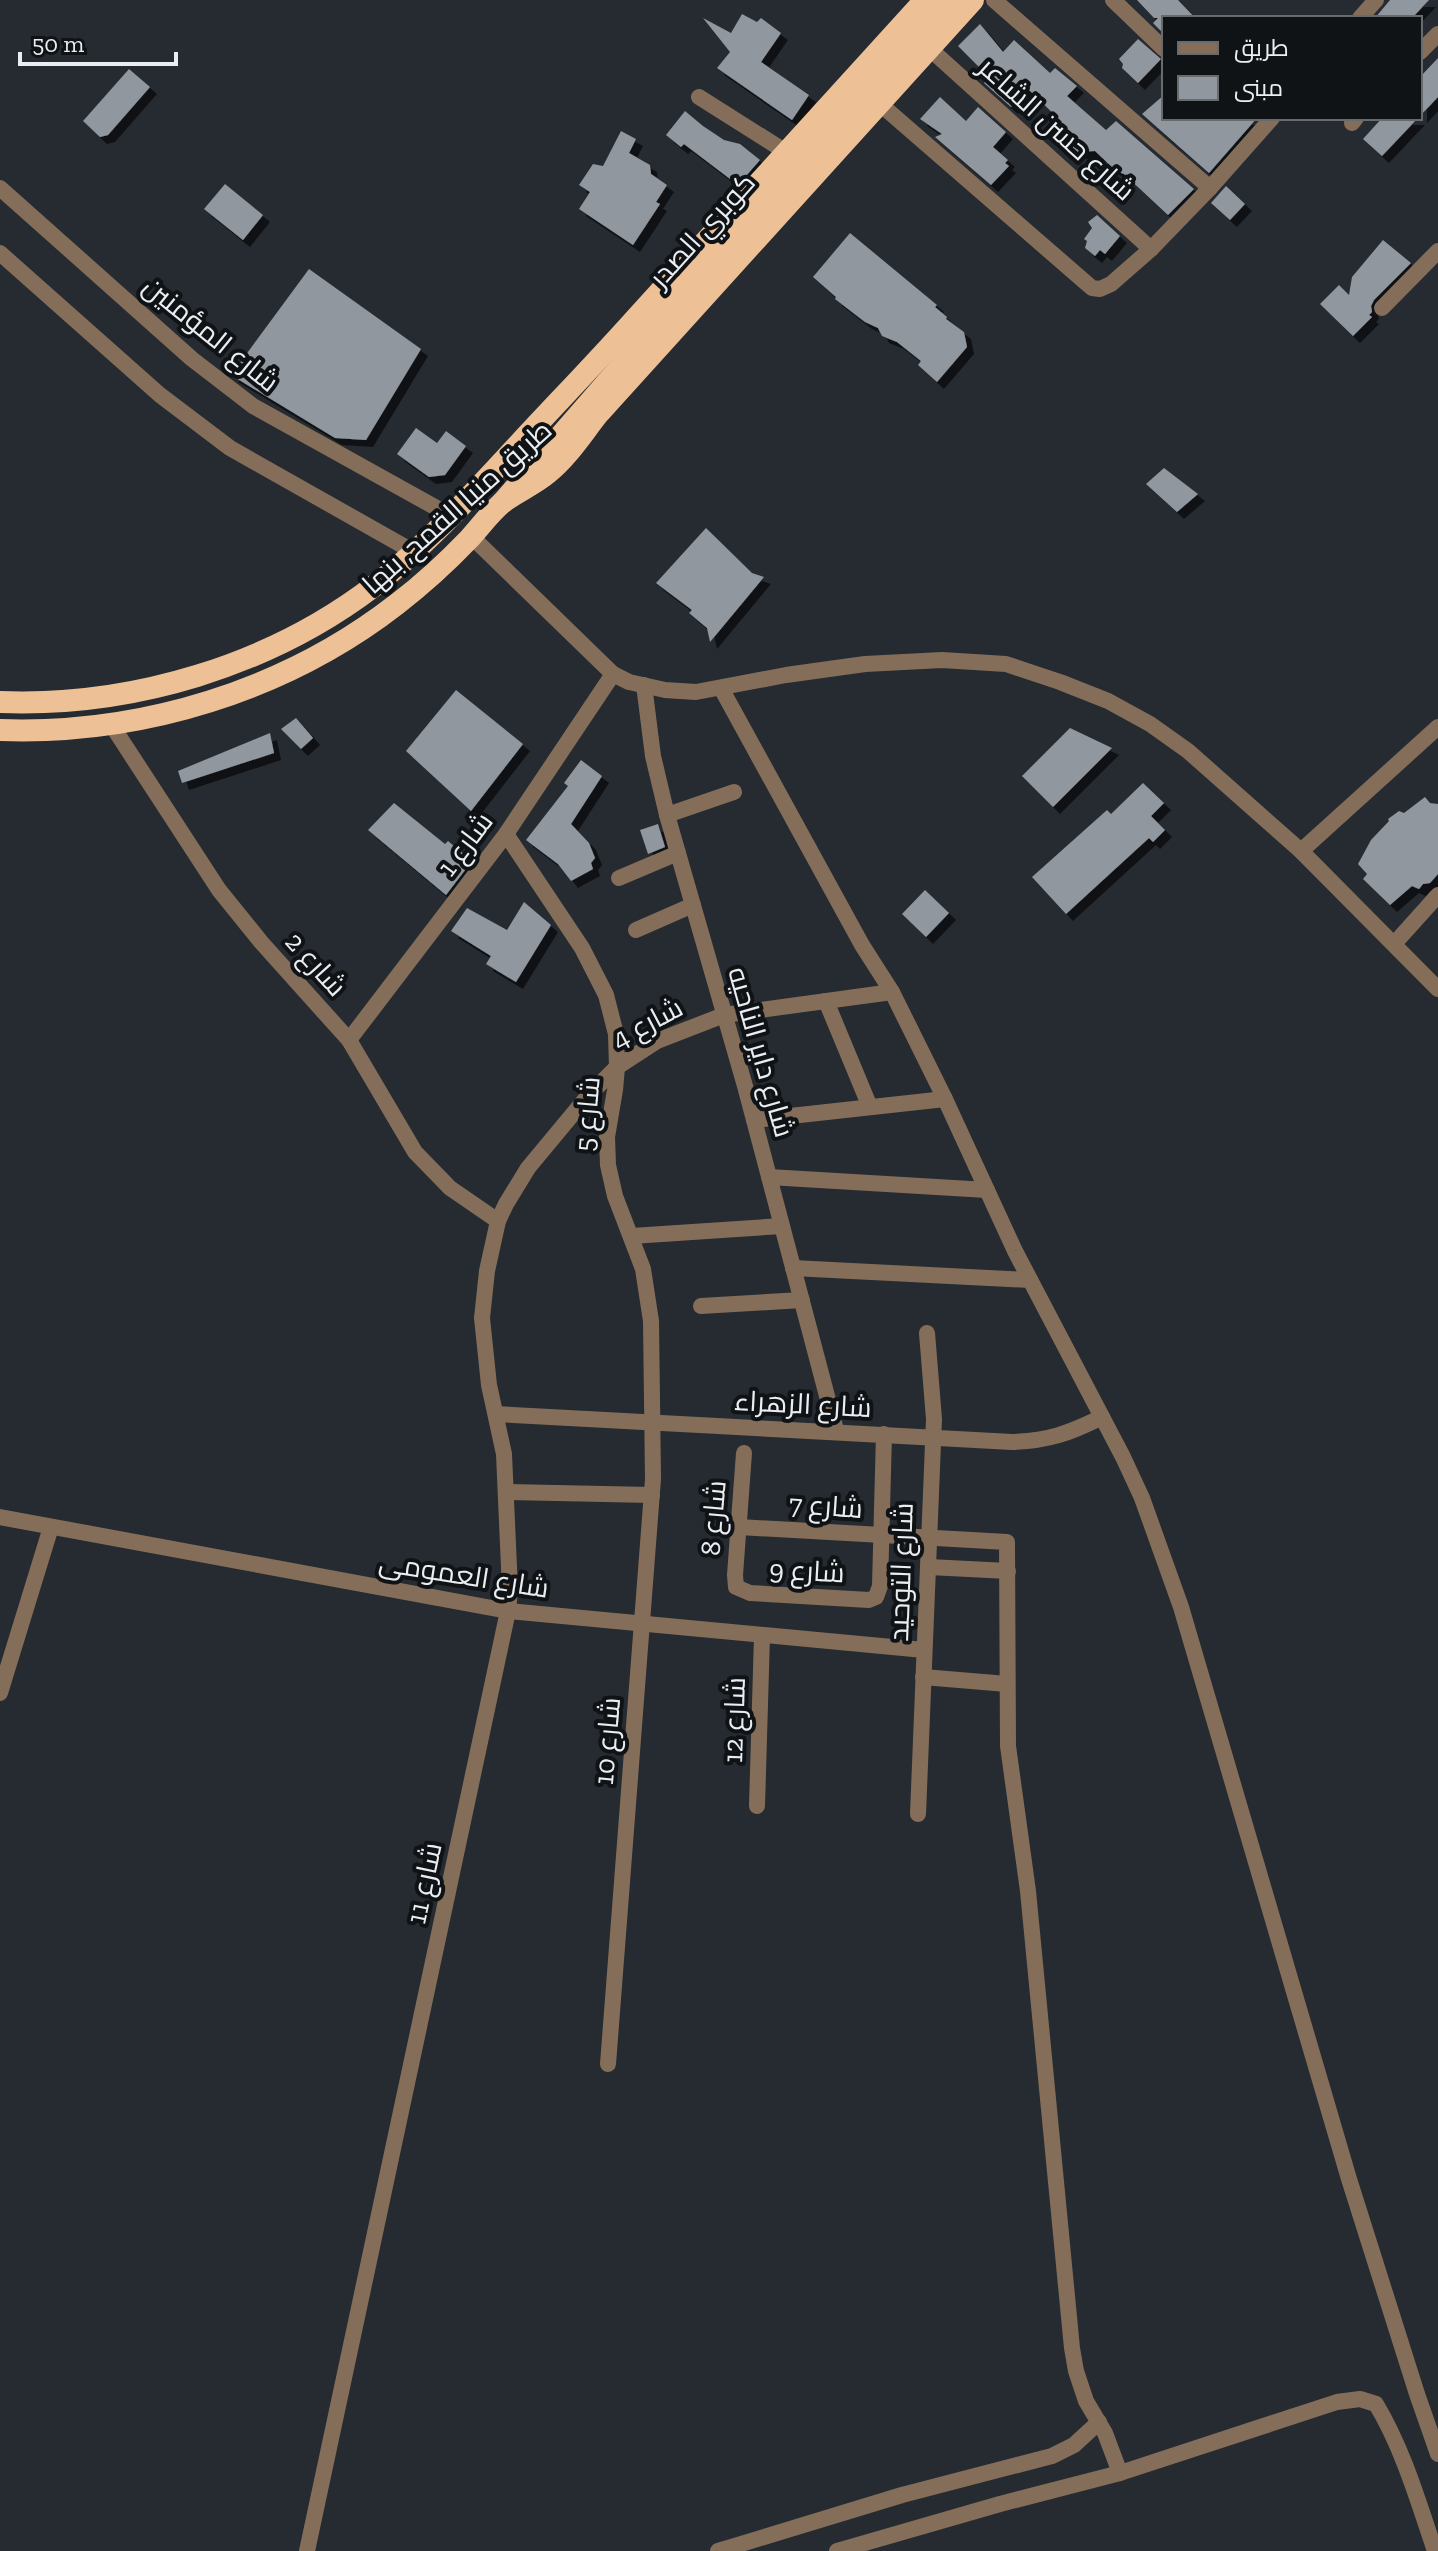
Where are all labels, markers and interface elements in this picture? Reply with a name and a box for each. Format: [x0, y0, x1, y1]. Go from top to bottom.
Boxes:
scale bar [20, 16, 176, 66]
legend [1162, 16, 1422, 120]
text: 50 m [32, 29, 85, 58]
text: طريق [1234, 33, 1289, 63]
street label: شارع حسن الشاعر [969, 49, 1142, 209]
text: مبنى [1234, 73, 1283, 102]
street label: كوبري الصدر [641, 166, 766, 299]
street label: شارع المؤمنين [135, 269, 285, 400]
street label: طريق منيا القمح, بنها [356, 413, 560, 602]
street label: شارع 1 [430, 806, 501, 884]
street label: شارع 2 [277, 925, 353, 1004]
street label: شارع داير الناحيه [719, 963, 801, 1141]
street label: شارع 4 [606, 991, 689, 1057]
street label: شارع 5 [567, 1075, 609, 1153]
street label: شارع الزهراء [733, 1384, 873, 1426]
street label: شارع 8 [693, 1479, 735, 1557]
street label: شارع 7 [788, 1487, 864, 1527]
street label: شارع التوحيد [882, 1502, 922, 1642]
street label: شارع العمومى [376, 1545, 551, 1607]
street label: شارع 9 [768, 1553, 846, 1591]
street label: شارع 12 [716, 1677, 754, 1764]
street label: شارع 10 [587, 1696, 629, 1786]
street label: شارع 11 [399, 1839, 451, 1927]

